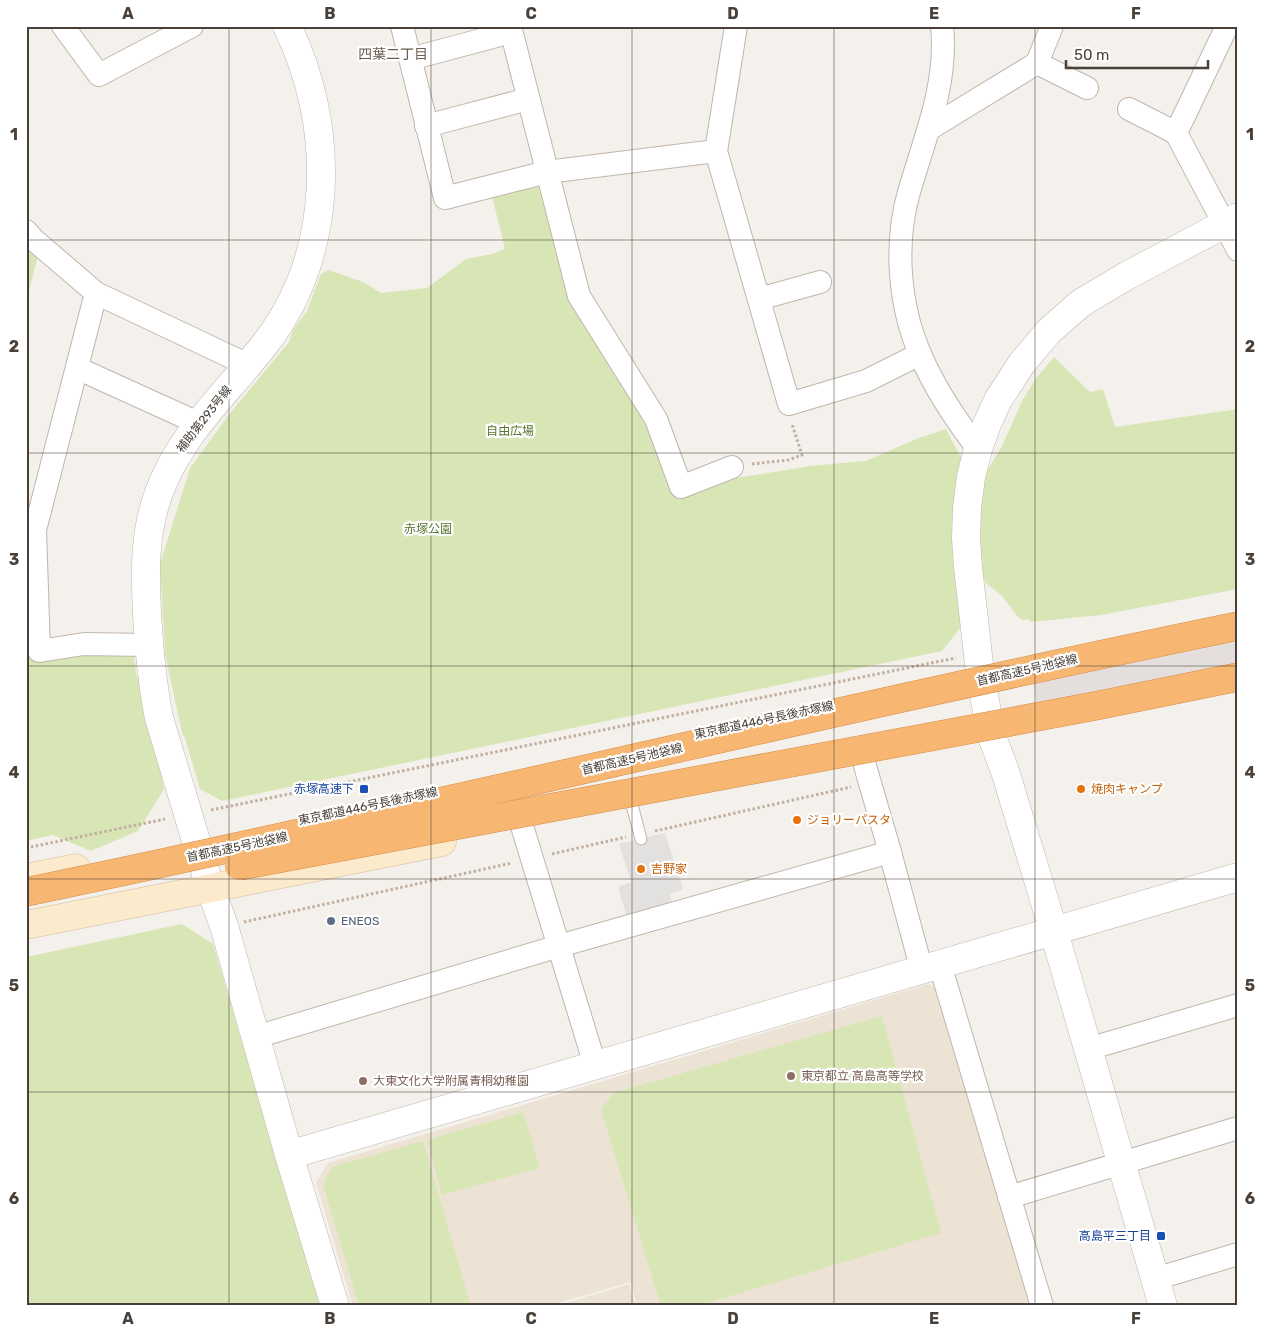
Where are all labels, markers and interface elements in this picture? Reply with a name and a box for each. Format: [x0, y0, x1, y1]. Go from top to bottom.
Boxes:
text: A [122, 4, 134, 23]
text: B [324, 4, 336, 23]
text: C [525, 4, 537, 23]
text: D [727, 4, 739, 23]
text: E [929, 4, 939, 23]
text: F [1131, 4, 1141, 23]
scale bar [1066, 38, 1209, 70]
district label: 四葉二丁目 [358, 46, 428, 63]
text: 50 m [1074, 46, 1109, 64]
text: 1 [10, 125, 18, 144]
text: 1 [1246, 125, 1254, 144]
text: 2 [9, 337, 19, 356]
text: 2 [1245, 337, 1255, 356]
street label: 補助第293号線 [173, 383, 235, 455]
park label: 自由広場 [486, 424, 534, 438]
park label: 赤塚公園 [404, 522, 452, 536]
text: 3 [9, 550, 19, 569]
text: 3 [1245, 550, 1255, 569]
street label: 首都高速5号池袋線 [975, 652, 1079, 688]
street label: 東京都道446号長後赤塚線 [693, 698, 835, 742]
street label: 首都高速5号池袋線 [580, 741, 684, 777]
text: 4 [9, 763, 20, 782]
text: 4 [1245, 763, 1256, 782]
place label: 赤塚高速下 [294, 782, 354, 796]
place label: 焼肉キャンプ [1091, 782, 1163, 796]
marker: 赤塚高速下 [358, 783, 370, 795]
marker: 焼肉キャンプ [1075, 783, 1087, 795]
street label: 東京都道446号長後赤塚線 [297, 784, 439, 828]
place label: ジョリーパスタ [807, 813, 891, 827]
marker: ジョリーパスタ [791, 814, 803, 826]
street label: 首都高速5号池袋線 [185, 829, 289, 865]
place label: 吉野家 [651, 862, 687, 876]
marker: 吉野家 [635, 863, 647, 875]
place label: ENEOS [341, 914, 379, 928]
marker: ENEOS [325, 915, 337, 927]
text: 5 [9, 976, 19, 995]
text: 5 [1245, 976, 1255, 995]
place label: 東京都立 高島高等学校 [801, 1069, 924, 1083]
marker: 東京都立 高島高等学校 [785, 1070, 797, 1082]
place label: 大東文化大学附属青桐幼稚園 [373, 1074, 529, 1088]
marker: 大東文化大学附属青桐幼稚園 [357, 1075, 369, 1087]
text: 6 [9, 1189, 19, 1208]
text: 6 [1245, 1189, 1255, 1208]
place label: 高島平三丁目 [1079, 1229, 1151, 1243]
marker: 高島平三丁目 [1155, 1230, 1167, 1242]
text: A [122, 1309, 134, 1328]
text: B [324, 1309, 336, 1328]
text: C [525, 1309, 537, 1328]
text: D [727, 1309, 739, 1328]
text: E [929, 1309, 939, 1328]
text: F [1131, 1309, 1141, 1328]

